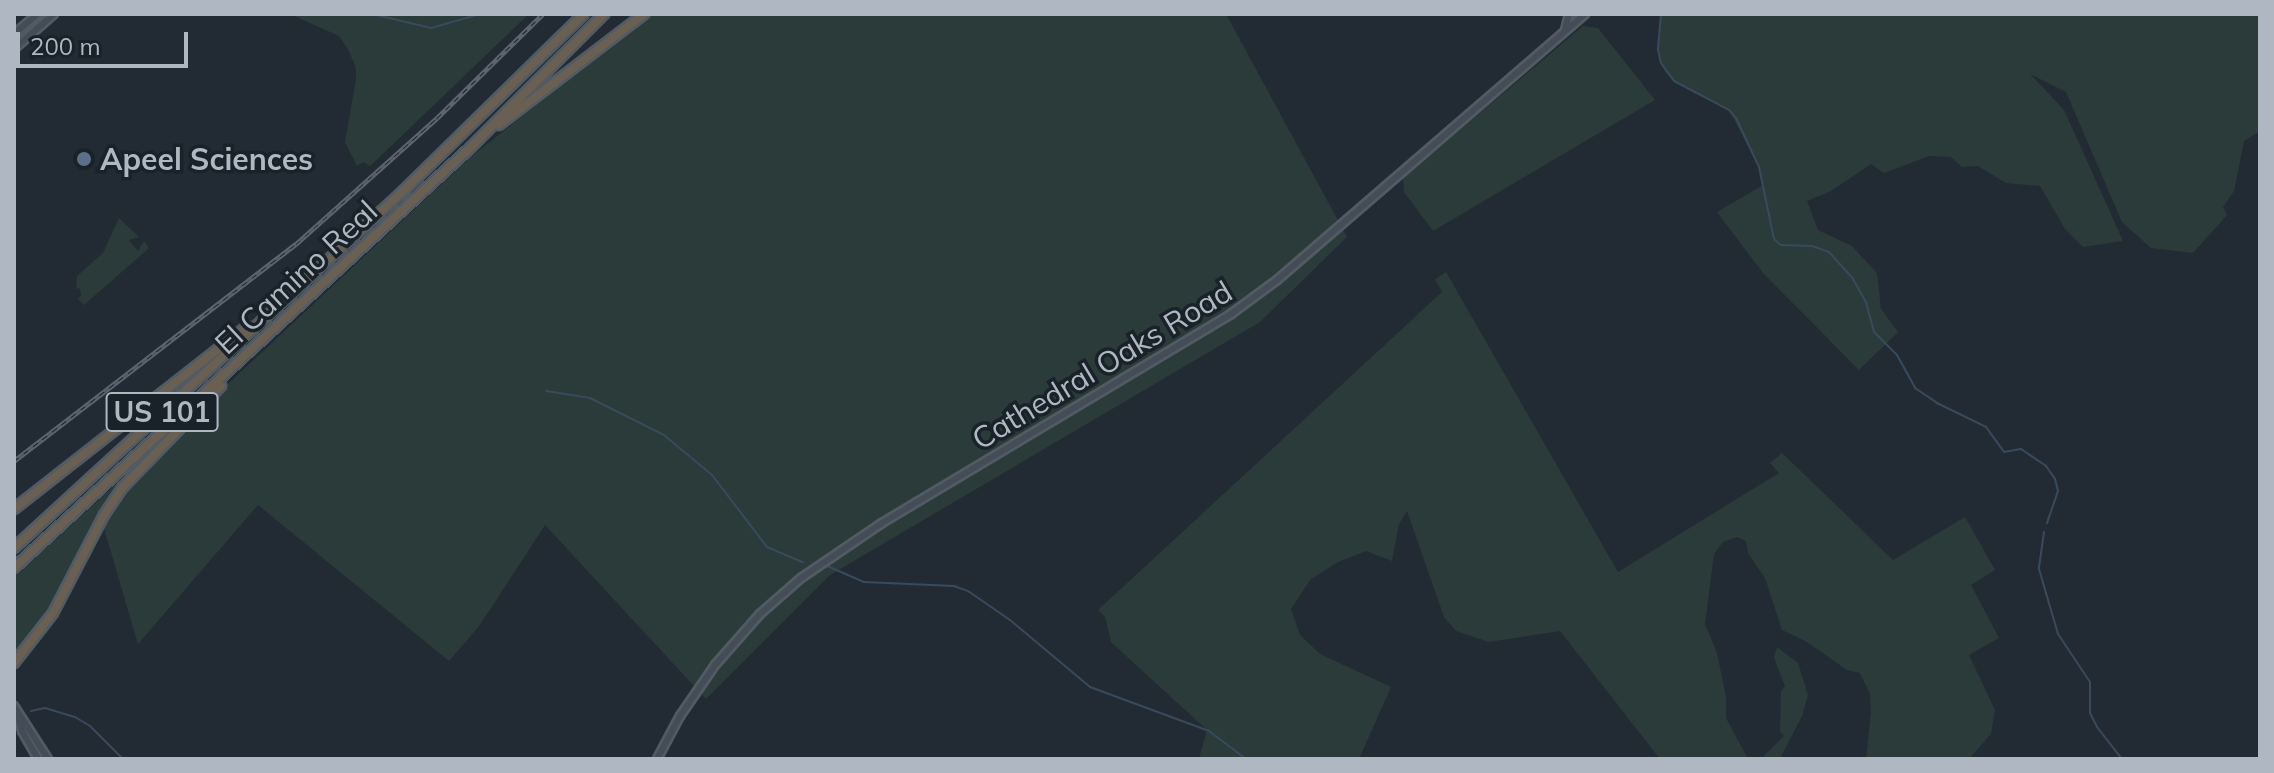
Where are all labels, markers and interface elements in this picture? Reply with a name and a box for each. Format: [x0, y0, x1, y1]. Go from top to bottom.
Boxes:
scale bar [20, 16, 192, 66]
text: 200 m [30, 31, 101, 61]
place label: Apeel Sciences [100, 141, 313, 177]
marker: Apeel Sciences [75, 150, 93, 168]
street label: El Camino Real [207, 193, 385, 361]
street label: Cathedral Oaks Road [966, 273, 1238, 457]
road number: US 101 [104, 388, 220, 436]

